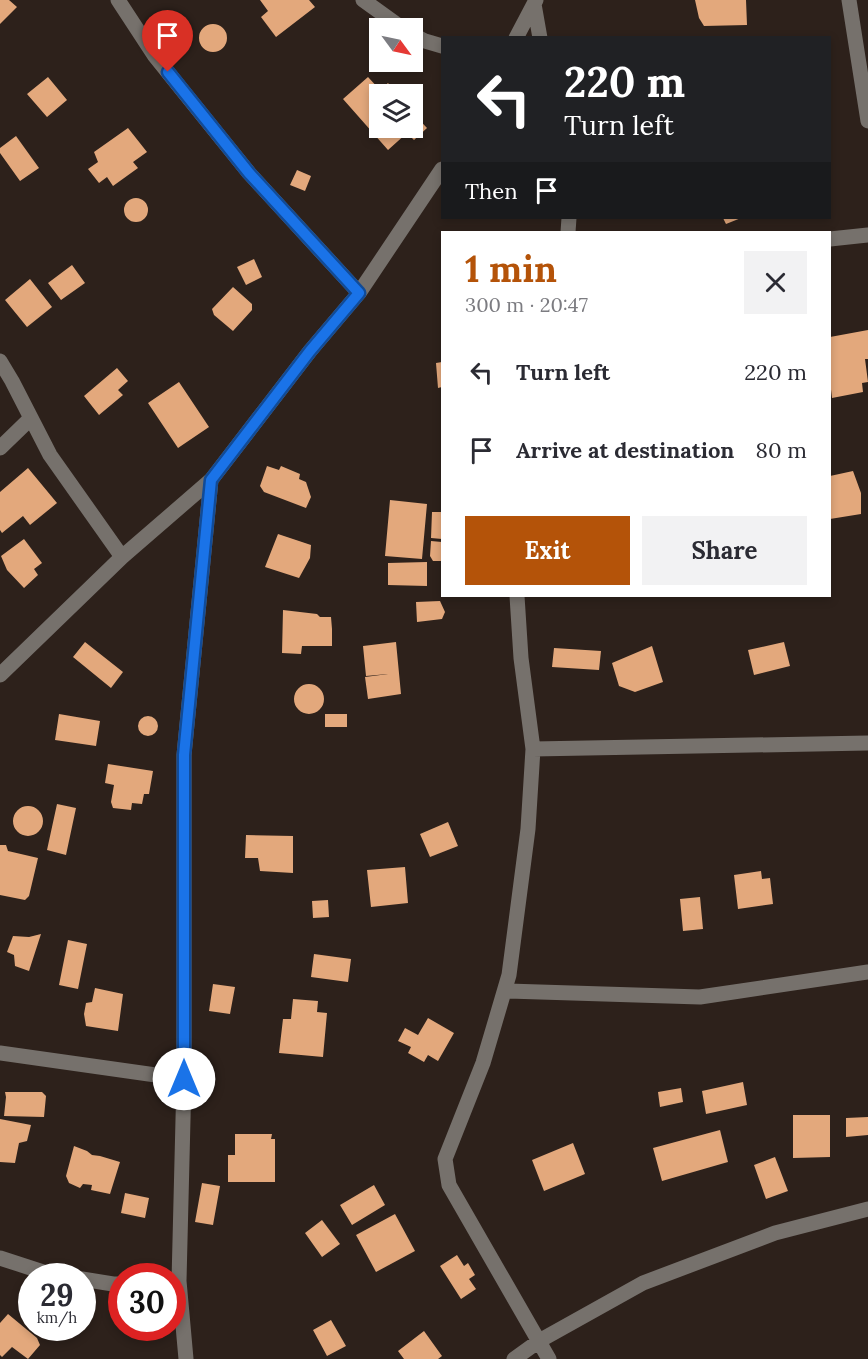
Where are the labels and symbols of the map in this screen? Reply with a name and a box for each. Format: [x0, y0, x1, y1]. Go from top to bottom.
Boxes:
pin [142, 10, 193, 72]
north arrow [369, 18, 423, 72]
position arrow [152, 1047, 216, 1111]
speed limit sign: 30 [108, 1263, 186, 1341]

